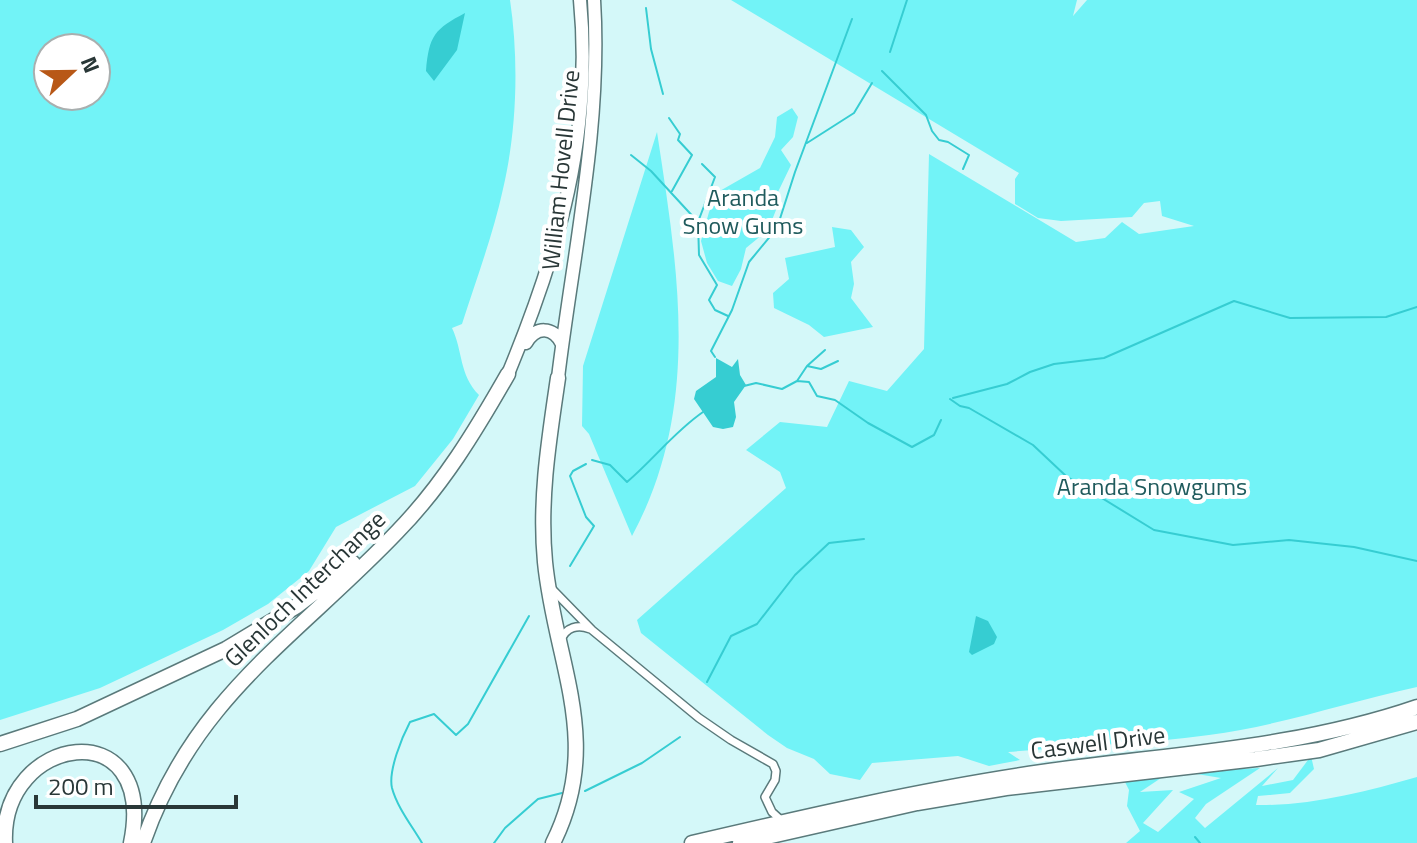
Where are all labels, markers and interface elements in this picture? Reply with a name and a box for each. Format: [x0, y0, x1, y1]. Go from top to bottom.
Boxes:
north arrow [32, 32, 112, 112]
text: N [72, 51, 109, 78]
street label: William Hovell Drive [532, 68, 588, 272]
park label: Aranda Snow Gums [683, 179, 803, 243]
park label: Aranda Snowgums [1057, 468, 1247, 504]
street label: Glenloch Interchange [215, 502, 393, 675]
street label: Caswell Drive [1029, 716, 1167, 768]
scale bar [36, 759, 236, 809]
text: 200 m [48, 768, 114, 804]

